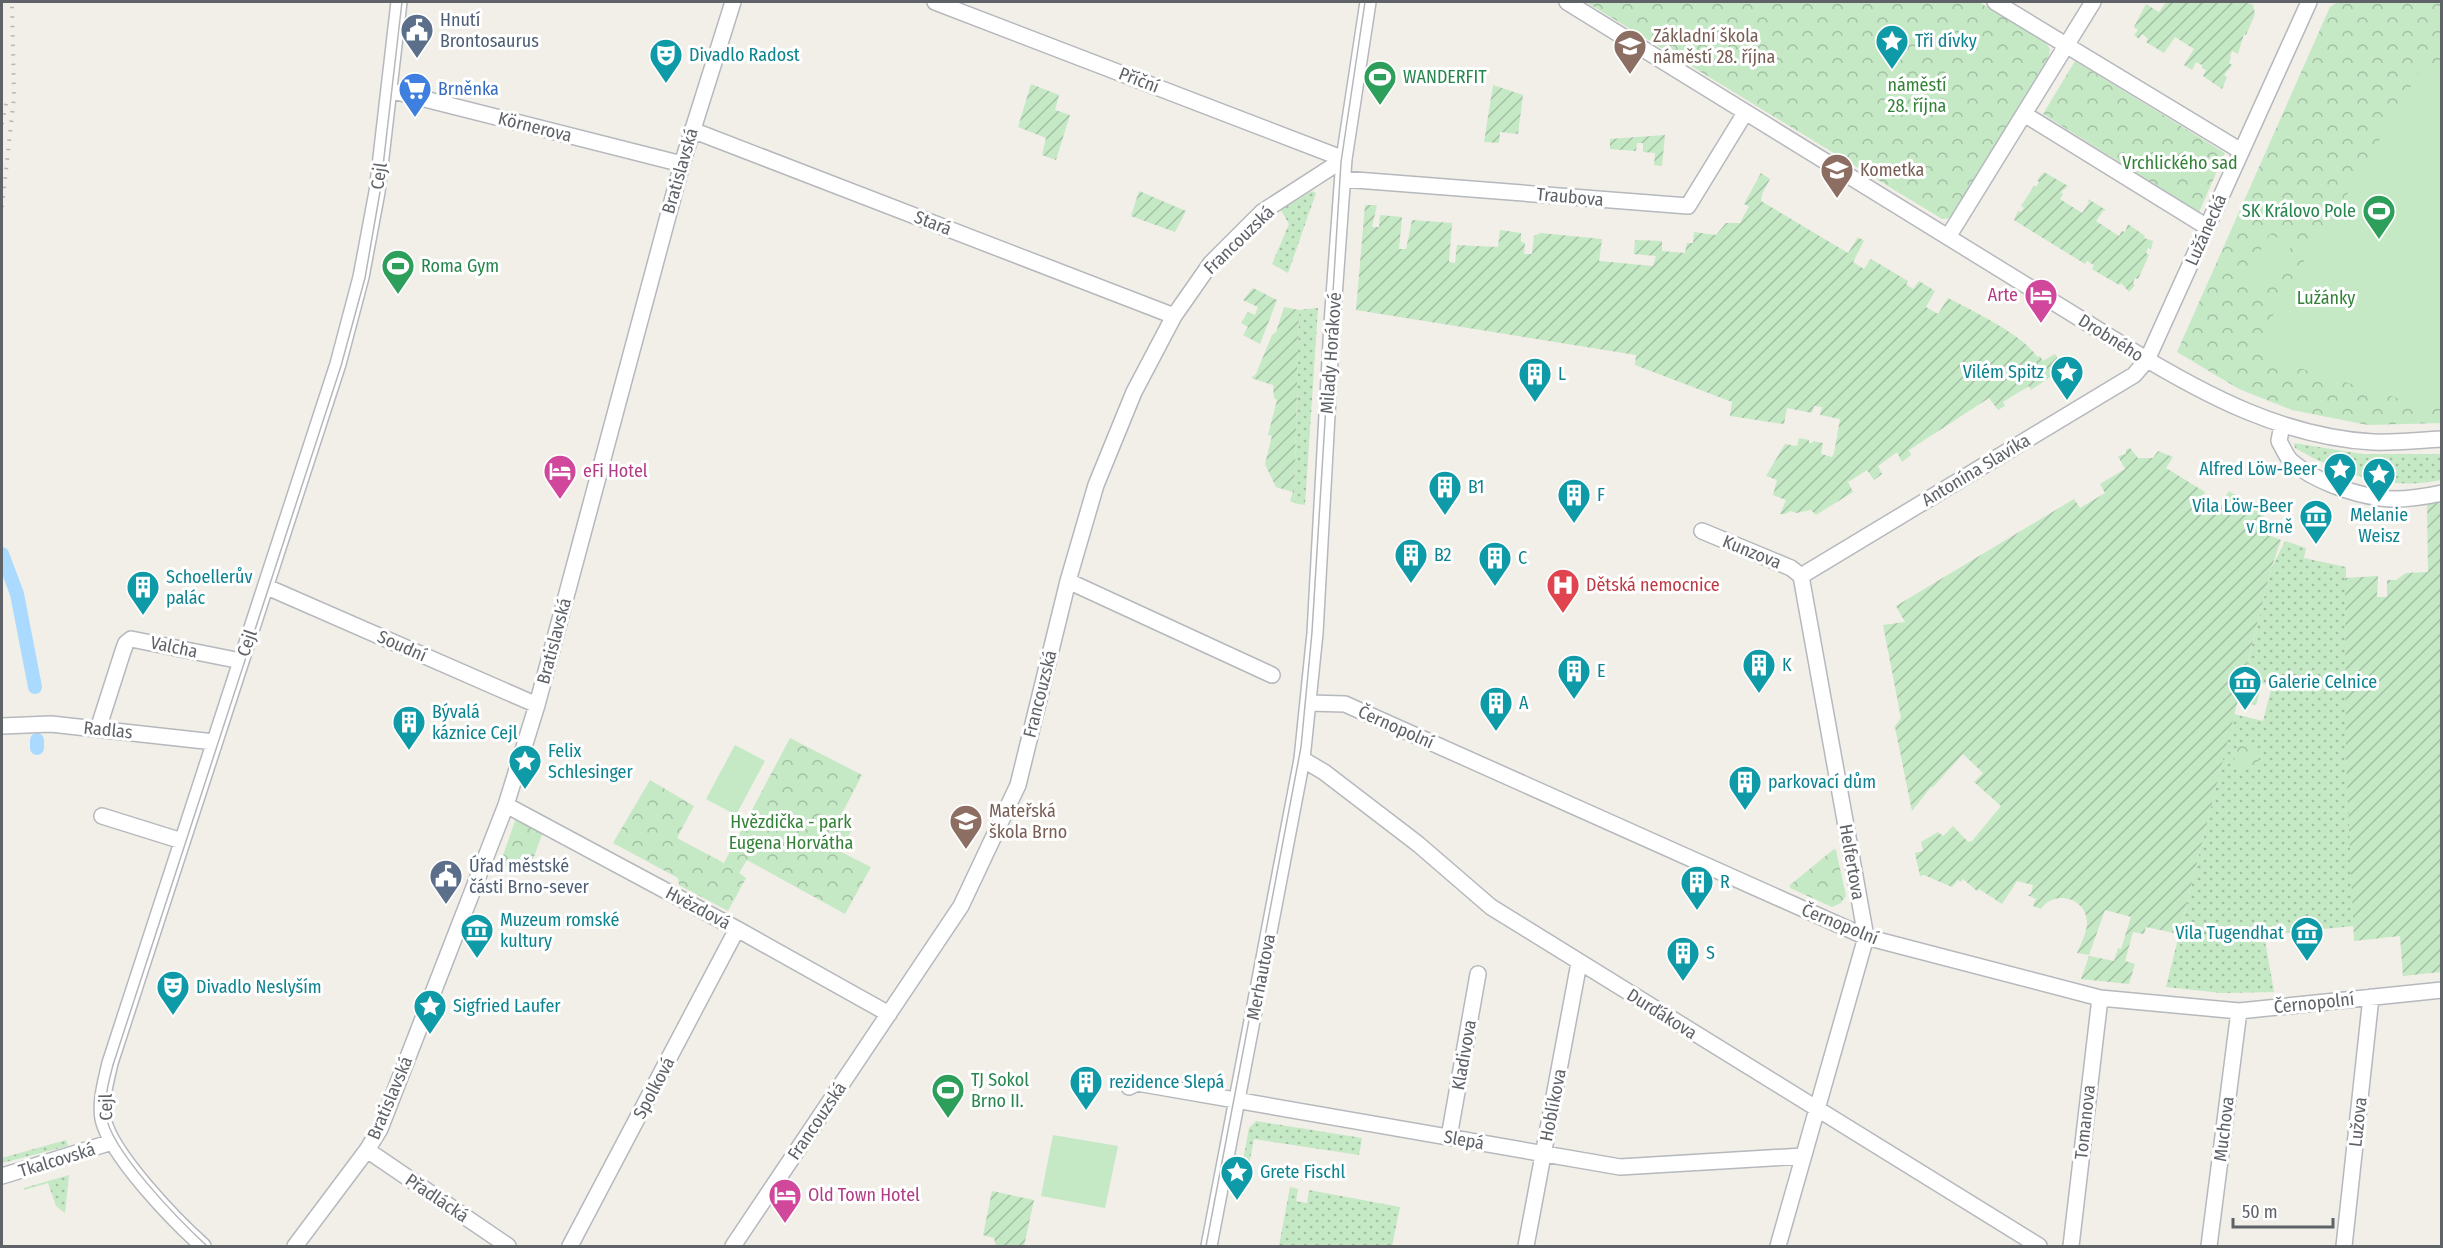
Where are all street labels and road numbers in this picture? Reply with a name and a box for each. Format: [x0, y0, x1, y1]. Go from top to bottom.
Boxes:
street label: Příční [1116, 62, 1163, 98]
street label: Körnerova [496, 107, 574, 147]
street label: Bratislavská [657, 125, 703, 216]
street label: Cejl [366, 161, 392, 191]
street label: Traubova [1536, 183, 1605, 211]
street label: Lužánecká [2181, 191, 2232, 269]
street label: Francouzská [1199, 201, 1279, 279]
street label: Stará [911, 206, 955, 240]
street label: Milady Horákové [1316, 291, 1346, 415]
street label: Drobného [2074, 309, 2148, 367]
street label: Antonína Slavíka [1918, 429, 2034, 511]
street label: Kunzova [1719, 530, 1785, 574]
street label: Bratislavská [532, 595, 576, 686]
street label: Soudní [374, 625, 430, 667]
street label: Cejl [232, 626, 262, 659]
street label: Valcha [148, 631, 200, 663]
street label: Francouzská [1019, 648, 1062, 740]
street label: Černopolní [1355, 701, 1438, 754]
street label: Radlas [82, 716, 134, 744]
street label: Helfertova [1835, 822, 1870, 902]
street label: Hvězdová [662, 882, 734, 934]
street label: Černopolní [1798, 899, 1882, 949]
street label: Merhautova [1242, 932, 1280, 1022]
street label: Durďákova [1623, 984, 1701, 1044]
street label: Černopolní [2273, 988, 2356, 1018]
street label: Kladivova [1447, 1018, 1481, 1092]
street label: Bratislavská [363, 1053, 417, 1143]
street label: Spolková [629, 1053, 680, 1123]
street label: Hoblíkova [1535, 1067, 1571, 1143]
street label: Francouzská [783, 1078, 851, 1164]
street label: Tomanova [2070, 1083, 2100, 1160]
street label: Cejl [95, 1093, 117, 1121]
street label: Muchova [2209, 1095, 2239, 1163]
street label: Lužova [2344, 1096, 2372, 1148]
street label: Slepá [1442, 1126, 1486, 1154]
street label: Tkalcovská [16, 1138, 98, 1182]
street label: Přadlácká [401, 1169, 473, 1227]

